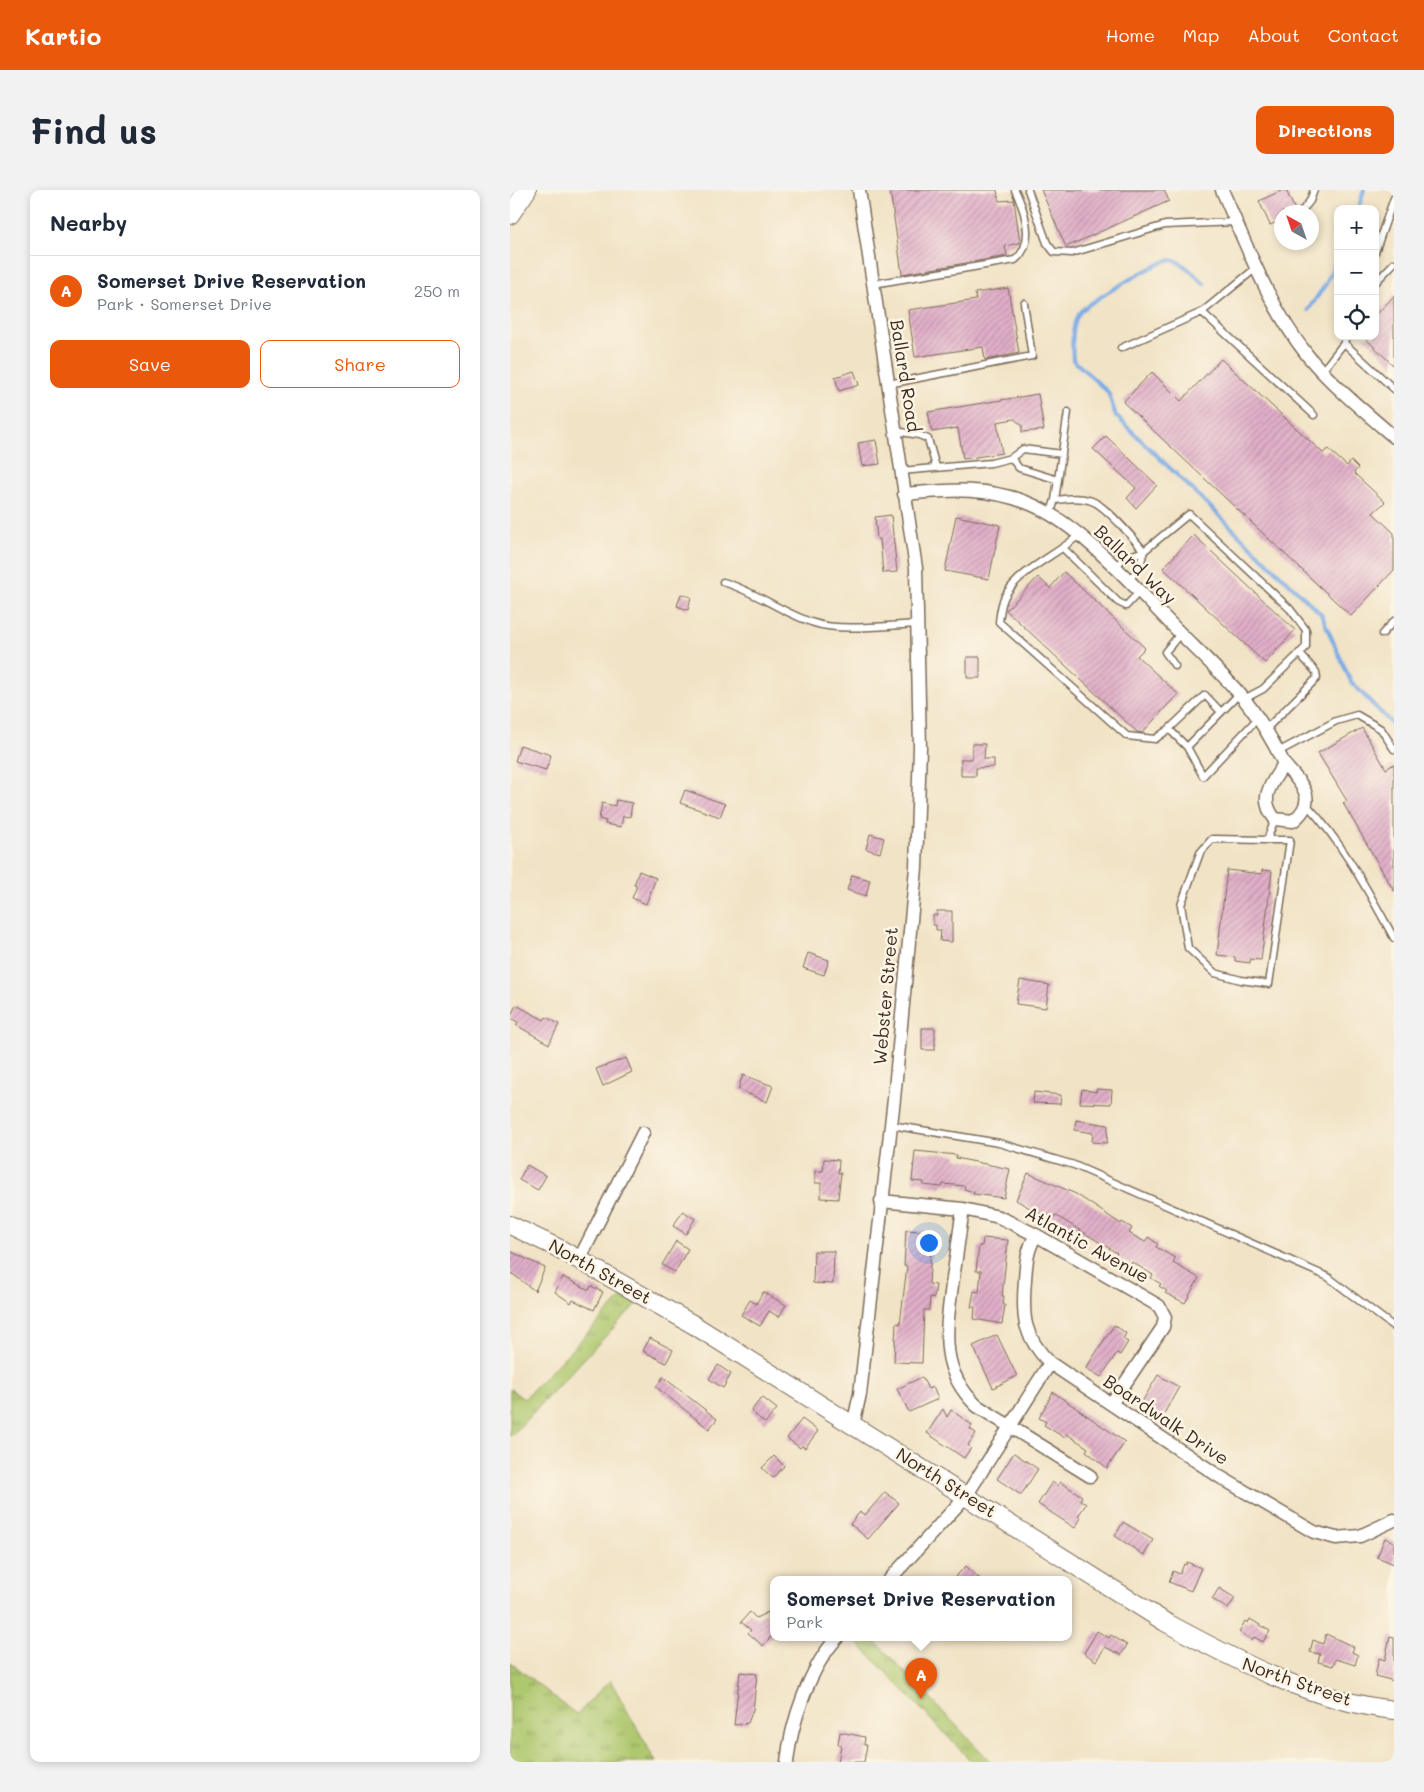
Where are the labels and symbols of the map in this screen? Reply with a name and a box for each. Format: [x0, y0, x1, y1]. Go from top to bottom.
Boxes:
north arrow [1274, 205, 1319, 250]
street label: Ballard Road [885, 318, 927, 434]
street label: Ballard Way [1089, 519, 1182, 609]
street label: Webster Street [867, 926, 903, 1066]
street label: Atlantic Avenue [1021, 1200, 1154, 1288]
your location [916, 1230, 942, 1256]
street label: North Street [545, 1233, 656, 1309]
street label: Boardwalk Drive [1099, 1368, 1234, 1470]
street label: North Street [892, 1442, 1001, 1523]
street label: North Street [1239, 1651, 1355, 1711]
pin: A [905, 1658, 937, 1699]

